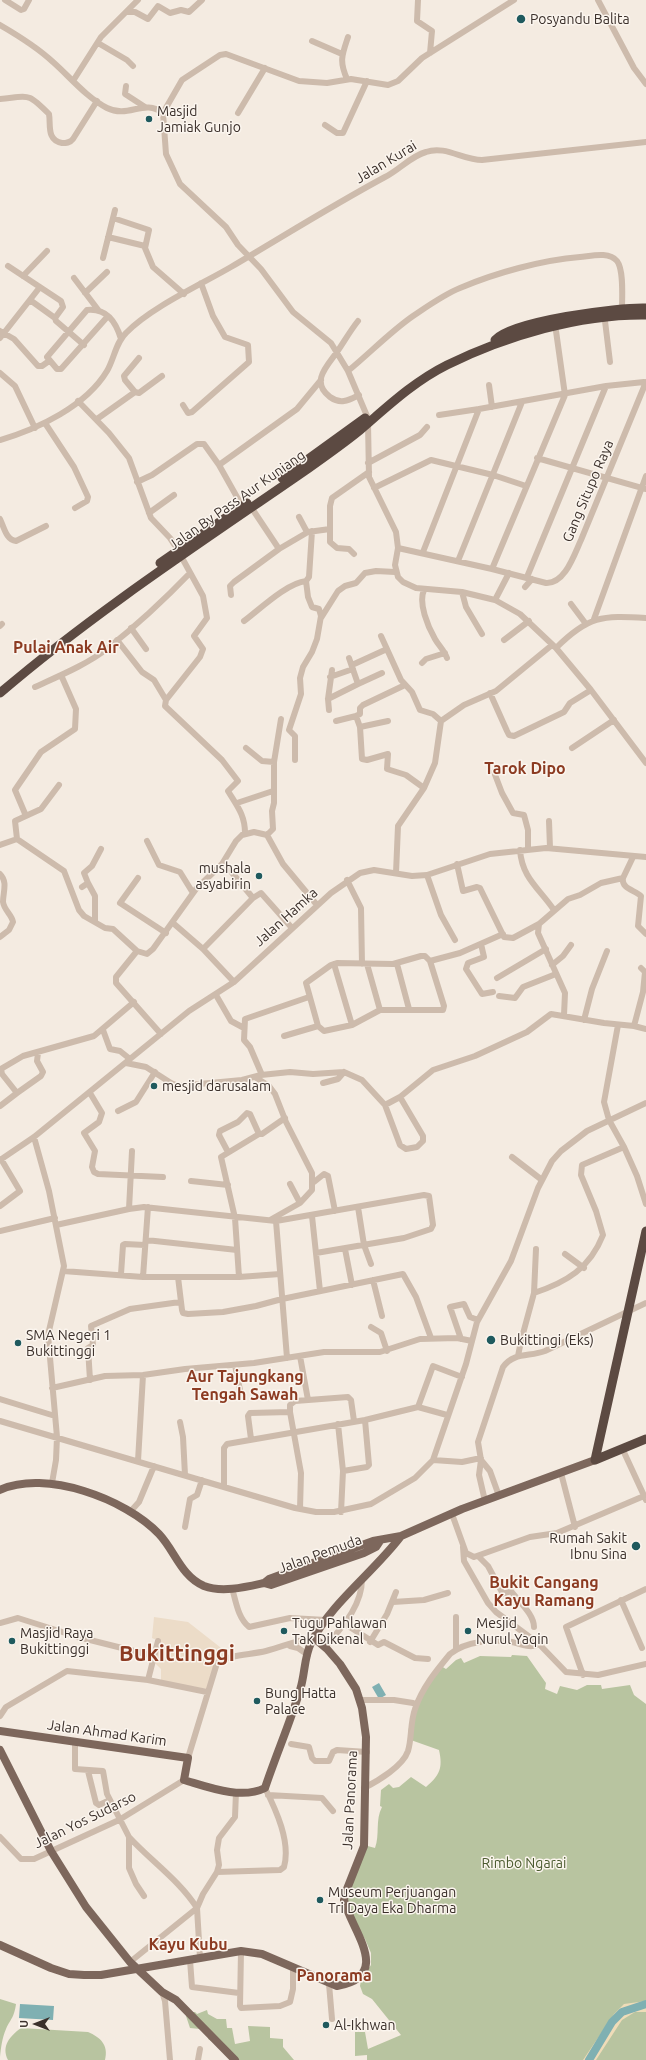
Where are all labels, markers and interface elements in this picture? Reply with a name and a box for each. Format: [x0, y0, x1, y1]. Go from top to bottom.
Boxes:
place label: Posyandu Balita [530, 11, 630, 27]
marker: Posyandu Balita [515, 13, 527, 25]
place label: Masjid Jamiak Gunjo [157, 103, 241, 136]
marker: Masjid Jamiak Gunjo [144, 114, 154, 124]
street label: Jalan Kurai [352, 137, 420, 187]
street label: Gang Situpo Raya [559, 437, 617, 545]
street label: Jalan By Pass Aur Kuniang [166, 447, 308, 553]
district label: Pulai Anak Air [13, 638, 119, 658]
district label: Tarok Dipo [484, 759, 566, 779]
place label: mushala asyabirin [196, 860, 251, 892]
marker: mushala asyabirin [254, 871, 264, 881]
street label: Jalan Hamka [251, 884, 321, 950]
place label: mesjid darusalam [162, 1078, 271, 1094]
marker: mesjid darusalam [149, 1081, 159, 1091]
place label: SMA Negeri 1 Bukittinggi [26, 1327, 111, 1360]
place label: Bukittingi (Eks) [500, 1332, 594, 1348]
marker: Bukittingi (Eks) [485, 1334, 497, 1346]
marker: SMA Negeri 1 Bukittinggi [13, 1338, 23, 1348]
district label: Aur Tajungkang Tengah Sawah [186, 1367, 304, 1405]
place label: Rumah Sakit Ibnu Sina [549, 1530, 627, 1562]
street label: Jalan Pemuda [276, 1531, 364, 1577]
marker: Rumah Sakit Ibnu Sina [630, 1540, 642, 1552]
district label: Bukit Cangang Kayu Ramang [489, 1573, 599, 1611]
place label: Tugu Pahlawan Tak Dikenal [292, 1615, 387, 1648]
place label: Mesjid Nurul Yaqin [476, 1615, 549, 1648]
place label: Masjid Raya Bukittinggi [20, 1625, 93, 1658]
marker: Tugu Pahlawan Tak Dikenal [279, 1626, 289, 1636]
marker: Mesjid Nurul Yaqin [463, 1626, 473, 1636]
marker: Masjid Raya Bukittinggi [7, 1636, 17, 1646]
district label: Bukittinggi [119, 1641, 235, 1667]
place label: Bung Hatta Palace [265, 1685, 336, 1718]
marker: Bung Hatta Palace [252, 1696, 262, 1706]
street label: Jalan Ahmad Karim [46, 1716, 168, 1750]
street label: Jalan Panorama [339, 1750, 361, 1850]
street label: Jalan Yos Sudarso [31, 1788, 139, 1852]
park label: Rimbo Ngarai [482, 1855, 566, 1871]
place label: Museum Perjuangan Tri Daya Eka Dharma [328, 1884, 456, 1916]
marker: Museum Perjuangan Tri Daya Eka Dharma [315, 1895, 325, 1905]
district label: Kayu Kubu [148, 1935, 228, 1955]
district label: Panorama [296, 1966, 372, 1986]
north arrow [16, 2004, 56, 2044]
place label: Al-Ikhwan [334, 2017, 395, 2033]
text: U [18, 2020, 30, 2028]
marker: Al-Ikhwan [321, 2020, 331, 2030]

